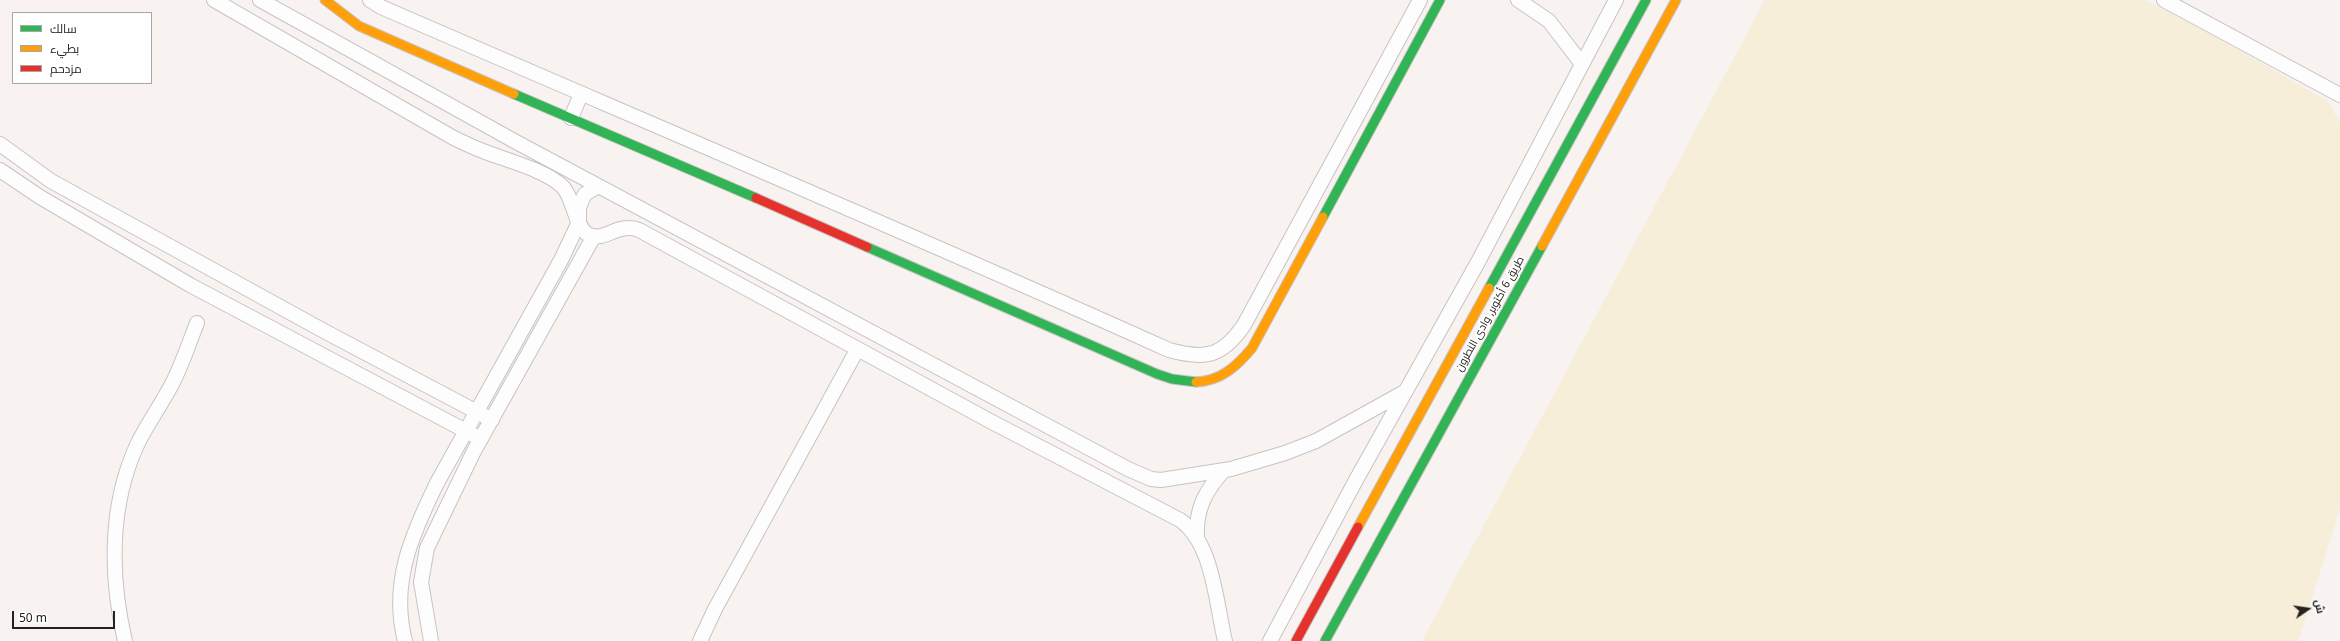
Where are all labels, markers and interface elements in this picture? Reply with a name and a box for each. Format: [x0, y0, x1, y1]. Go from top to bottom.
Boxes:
legend [12, 12, 152, 84]
text: سالك [50, 20, 77, 37]
text: بطيء [50, 40, 79, 57]
text: مزدحم [50, 60, 82, 77]
street label: طريق 6 أكتوبر, وادى النطرون [1453, 254, 1527, 374]
north arrow [2288, 589, 2328, 629]
text: ش [2311, 598, 2329, 615]
scale bar [14, 603, 117, 629]
text: 50 m [19, 609, 47, 626]

